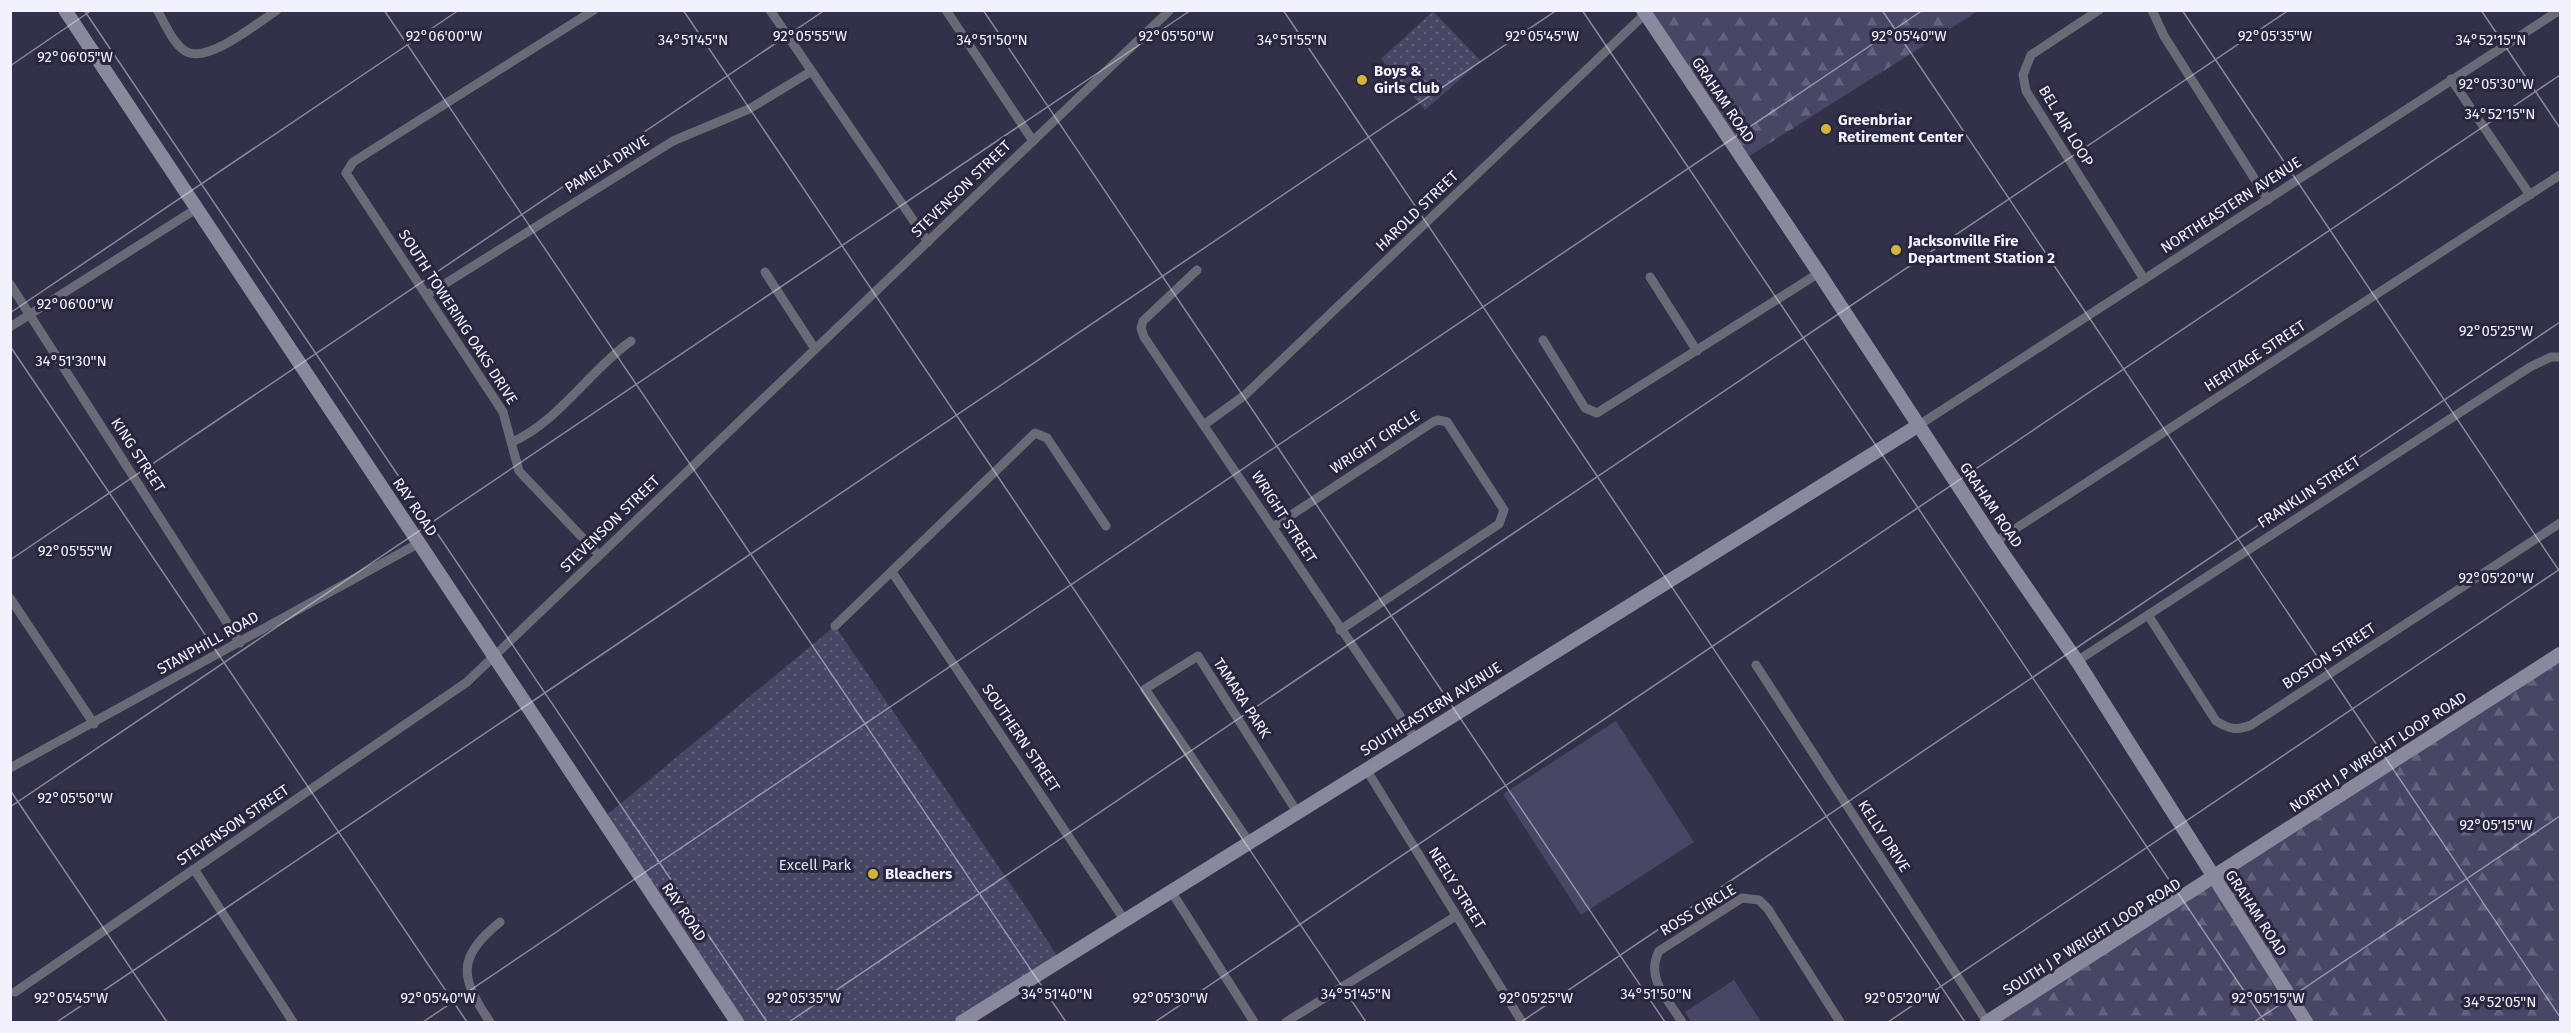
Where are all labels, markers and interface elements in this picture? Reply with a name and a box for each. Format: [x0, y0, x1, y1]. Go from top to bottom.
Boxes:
text: 92°06'00"W [406, 27, 483, 45]
text: 92°05'55"W [773, 27, 848, 45]
text: 92°05'50"W [1138, 27, 1214, 45]
text: 92°05'45"W [1505, 27, 1580, 45]
text: 92°05'40"W [1871, 27, 1947, 45]
text: 92°05'35"W [2238, 27, 2313, 45]
text: 34°51'45"N [658, 31, 728, 49]
text: 34°51'50"N [956, 31, 1028, 49]
text: 34°51'55"N [1257, 31, 1327, 49]
text: 34°52'15"N [2455, 31, 2527, 49]
text: 92°06'05"W [37, 48, 114, 66]
street label: GRAHAM ROAD [1688, 54, 1758, 146]
place label: Boys & Girls Club [1374, 62, 1440, 97]
marker: Boys & Girls Club [1355, 73, 1369, 87]
text: 92°05'30"W [2458, 75, 2534, 93]
street label: BEL AIR LOOP [2035, 82, 2097, 170]
text: 34°52'15"N [2464, 105, 2536, 123]
place label: Greenbriar Retirement Center [1838, 111, 1964, 146]
marker: Greenbriar Retirement Center [1819, 122, 1833, 136]
street label: PAMELA DRIVE [562, 131, 652, 197]
street label: STEVENSON STREET [907, 137, 1015, 241]
street label: NORTHEASTERN AVENUE [2157, 153, 2305, 257]
street label: HAROLD STREET [1372, 167, 1462, 255]
street label: SOUTH TOWERING OAKS DRIVE [395, 226, 521, 408]
place label: Jacksonville Fire Department Station 2 [1907, 232, 2055, 267]
marker: Jacksonville Fire Department Station 2 [1889, 243, 1903, 257]
text: 92°06'00"W [37, 295, 114, 313]
street label: HERITAGE STREET [2201, 316, 2309, 395]
text: 92°05'25"W [2459, 322, 2534, 340]
text: 34°51'30"N [35, 352, 107, 370]
street label: WRIGHT CIRCLE [1327, 406, 1423, 478]
street label: KING STREET [107, 414, 169, 496]
street label: FRANKLIN STREET [2254, 452, 2364, 532]
street label: GRAHAM ROAD [1956, 459, 2026, 551]
street label: WRIGHT STREET [1248, 468, 1320, 566]
street label: STEVENSON STREET [556, 472, 664, 576]
street label: RAY ROAD [389, 474, 441, 540]
text: 92°05'55"W [38, 542, 113, 560]
text: 92°05'20"W [2458, 569, 2534, 587]
street label: STANPHILL ROAD [154, 608, 262, 678]
street label: BOSTON STREET [2279, 619, 2379, 693]
street label: TAMARA PARK [1209, 655, 1275, 742]
street label: SOUTHEASTERN AVENUE [1357, 658, 1505, 760]
street label: SOUTHERN STREET [978, 681, 1064, 796]
street label: NORTH J P WRIGHT LOOP ROAD [2286, 688, 2470, 816]
street label: STEVENSON STREET [173, 781, 293, 869]
text: 92°05'50"W [37, 789, 113, 807]
street label: KELLY DRIVE [1854, 797, 1914, 875]
text: 92°05'15"W [2459, 816, 2533, 834]
street label: NEELY STREET [1425, 844, 1489, 932]
park label: Excell Park [779, 856, 852, 874]
place label: Bleachers [885, 865, 952, 883]
marker: Bleachers [866, 867, 880, 881]
street label: GRAHAM ROAD [2221, 867, 2291, 959]
street label: SOUTH J P WRIGHT LOOP ROAD [2000, 875, 2184, 999]
street label: RAY ROAD [658, 879, 710, 945]
street label: ROSS CIRCLE [1657, 880, 1739, 940]
text: 34°51'40"N [1021, 985, 1093, 1003]
text: 34°51'45"N [1321, 985, 1391, 1003]
text: 34°51'50"N [1620, 985, 1692, 1003]
text: 92°05'45"W [34, 989, 109, 1007]
text: 92°05'40"W [400, 989, 476, 1007]
text: 92°05'35"W [767, 989, 842, 1007]
text: 92°05'30"W [1132, 989, 1208, 1007]
text: 92°05'25"W [1499, 989, 1574, 1007]
text: 92°05'20"W [1864, 989, 1940, 1007]
text: 92°05'15"W [2231, 989, 2305, 1007]
text: 34°52'05"N [2464, 993, 2536, 1011]

